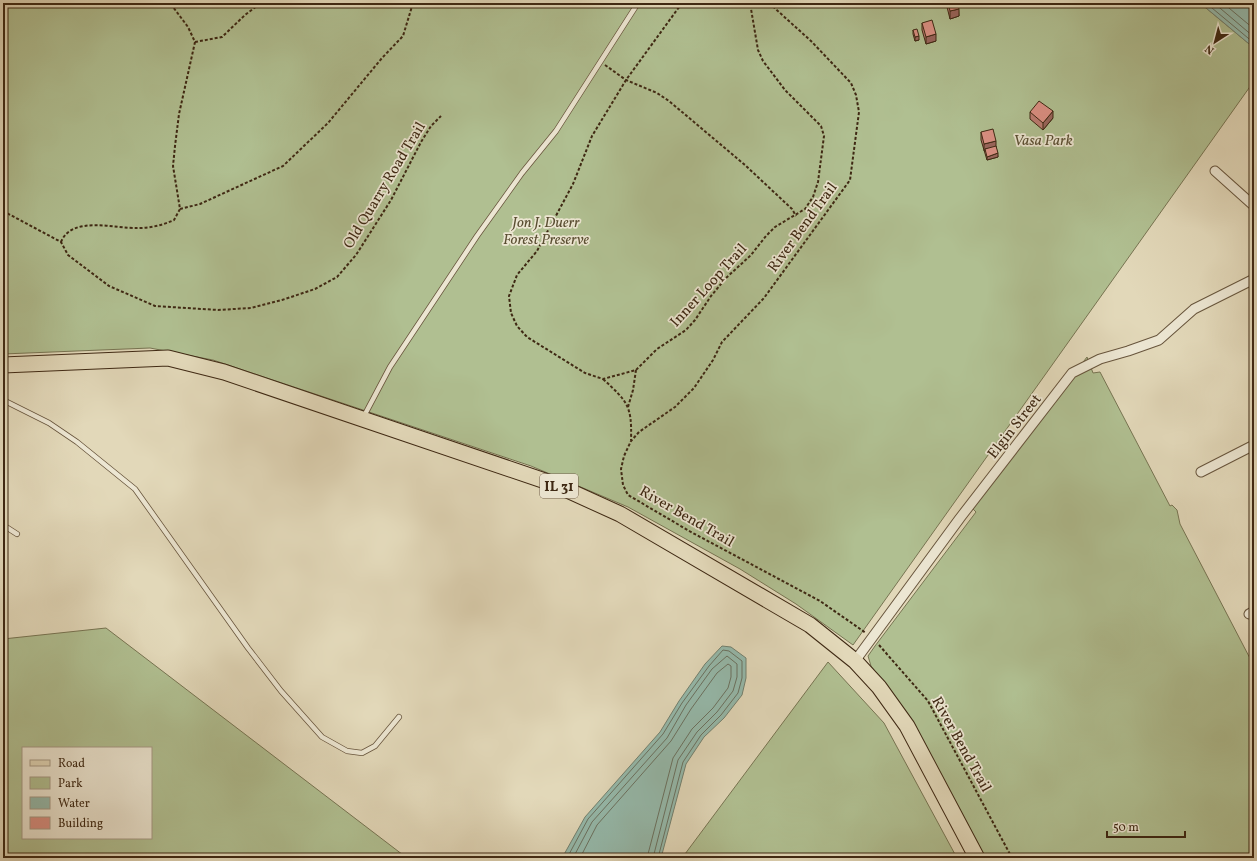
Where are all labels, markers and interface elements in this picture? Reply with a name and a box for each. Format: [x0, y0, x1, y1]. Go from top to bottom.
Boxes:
north arrow [1195, 22, 1235, 62]
text: N [1202, 40, 1218, 57]
street label: Old Quarry Road Trail [339, 118, 431, 253]
park label: Vasa Park [1013, 131, 1073, 152]
street label: River Bend Trail [763, 179, 843, 277]
park label: Jon J. Duerr Forest Preserve [503, 213, 590, 251]
street label: Inner Loop Trail [666, 240, 752, 332]
street label: Elgin Street [983, 390, 1047, 464]
road number: IL 31 [540, 474, 578, 498]
street label: River Bend Trail [635, 482, 738, 553]
street label: River Bend Trail [926, 693, 996, 796]
legend [22, 747, 152, 839]
text: Road [58, 756, 85, 772]
text: Park [58, 776, 83, 792]
text: Water [58, 796, 90, 812]
scale bar [1107, 813, 1185, 839]
text: Building [58, 816, 103, 832]
text: 50 m [1113, 820, 1139, 836]

